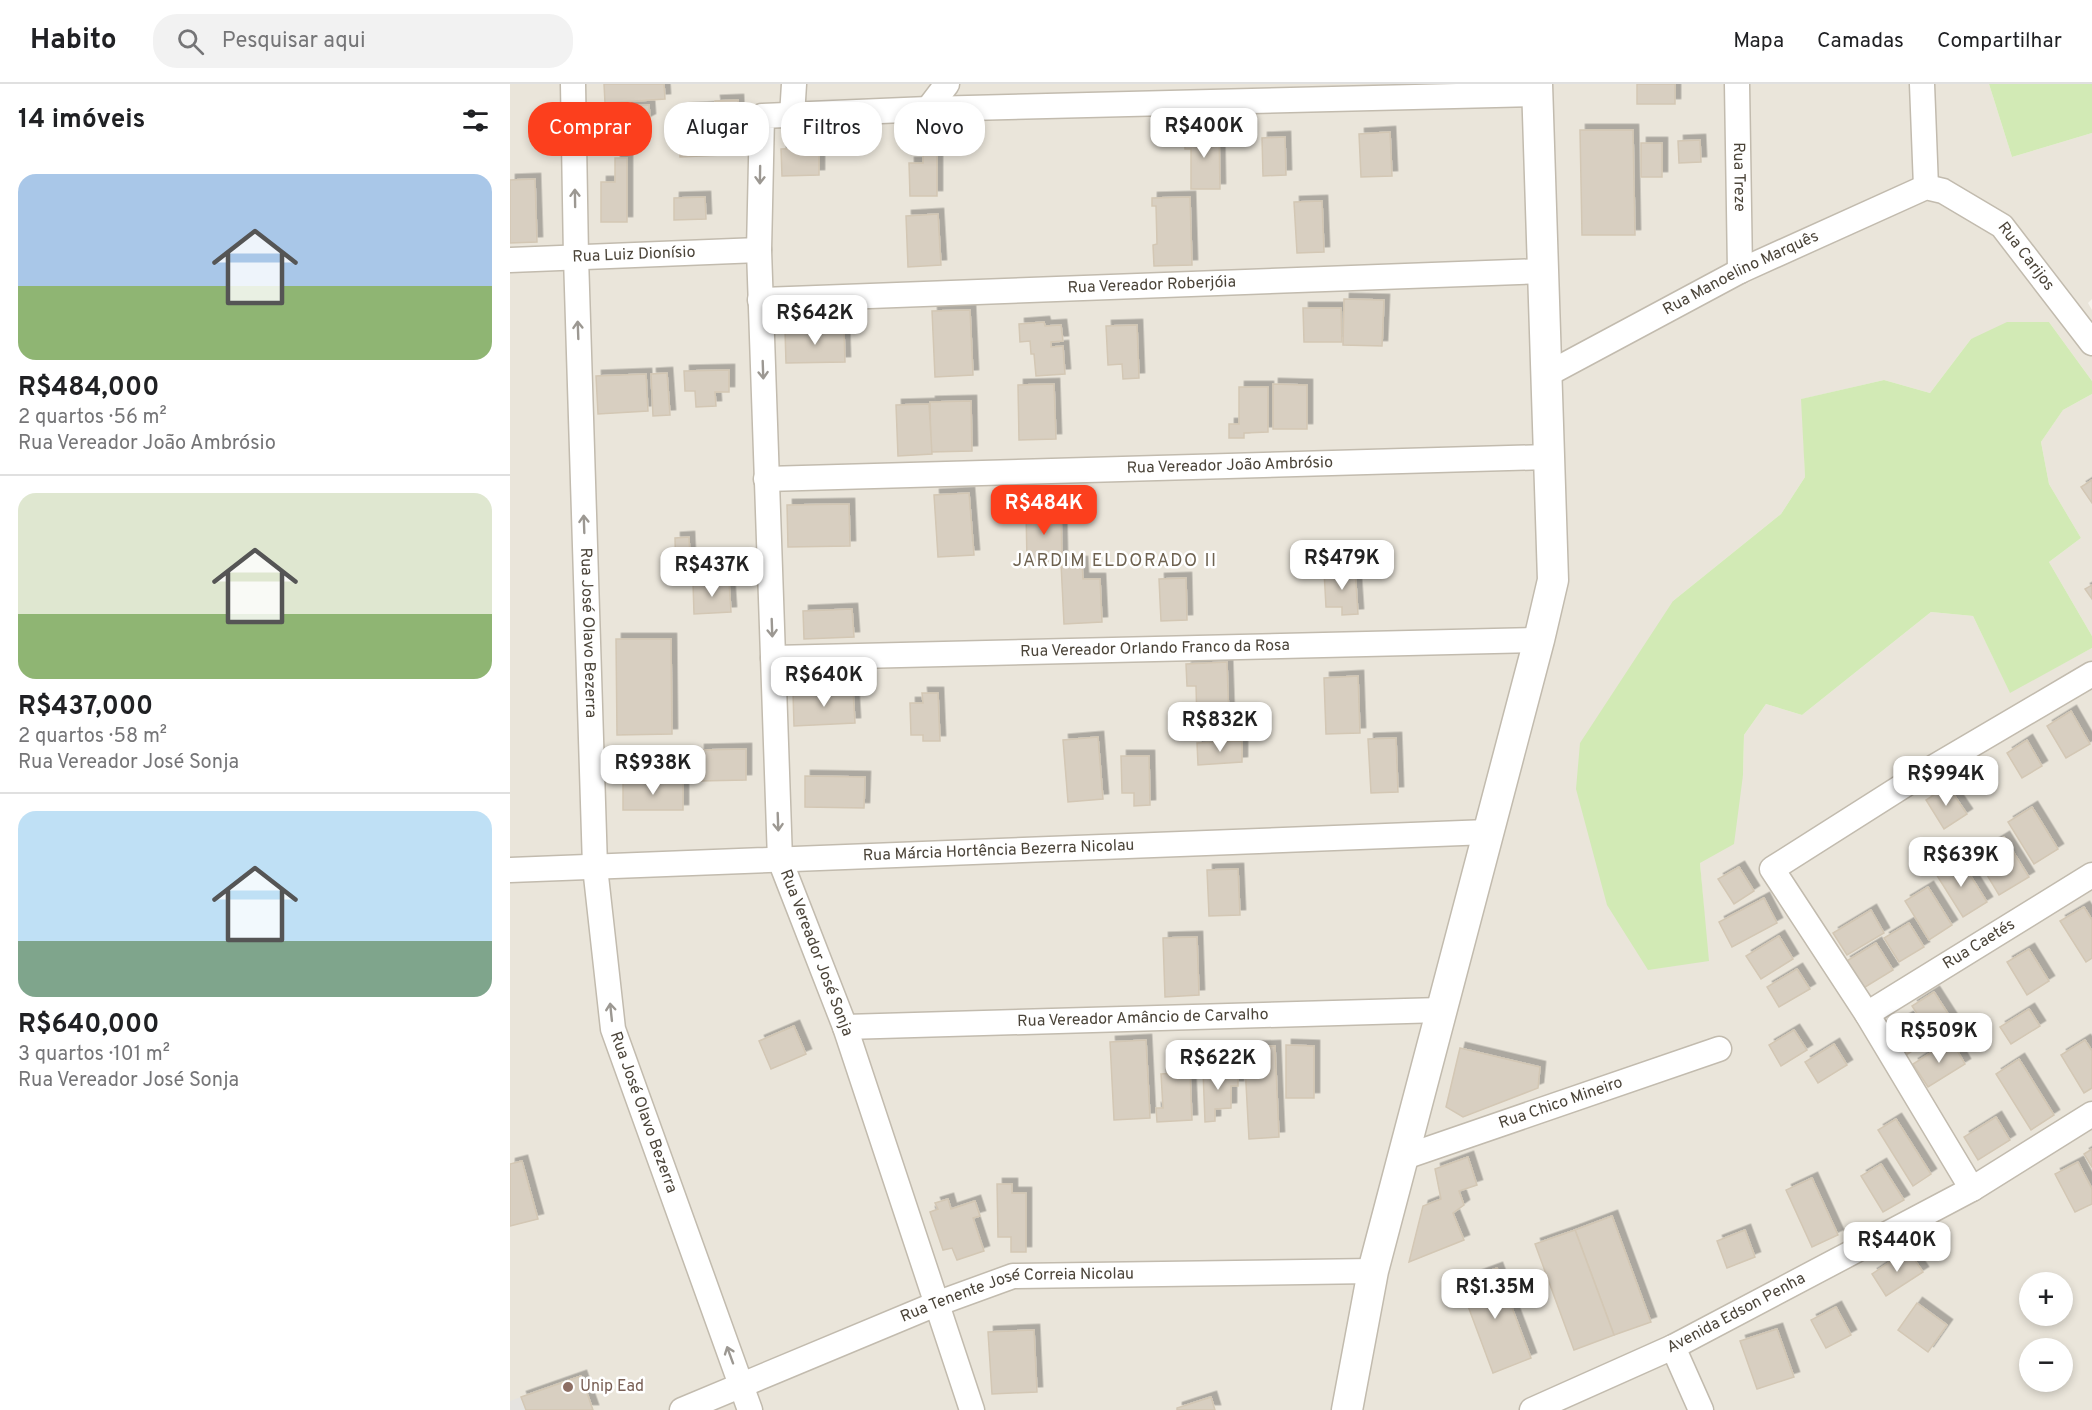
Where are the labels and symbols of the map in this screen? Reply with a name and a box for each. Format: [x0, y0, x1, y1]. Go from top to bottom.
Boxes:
pin: R$400K [1155, 108, 1253, 159]
street label: Rua Treze [1728, 142, 1749, 212]
one-way arrow [755, 164, 766, 184]
one-way arrow [569, 189, 581, 209]
street label: Rua Carijos [1993, 218, 2058, 295]
street label: Rua Manoelino Marquês [1660, 227, 1822, 320]
street label: Rua Luiz Dionísio [572, 243, 696, 267]
street label: Rua Vereador Roberjóia [1067, 272, 1236, 299]
pin: R$642K [766, 295, 864, 346]
one-way arrow [572, 320, 584, 340]
one-way arrow [757, 359, 768, 379]
street label: Rua Vereador João Ambrósio [1126, 453, 1333, 479]
pin: R$484K [995, 485, 1093, 536]
one-way arrow [578, 515, 590, 535]
pin: R$479K [1293, 540, 1391, 591]
street label: Rua José Olavo Bezerra [575, 547, 600, 718]
pin: R$437K [663, 547, 761, 598]
district label: JARDIM ELDORADO II [1012, 550, 1218, 573]
one-way arrow [766, 617, 777, 637]
street label: Rua Vereador Orlando Franco da Rosa [1020, 636, 1290, 662]
pin: R$640K [775, 657, 873, 708]
pin: R$832K [1171, 702, 1269, 753]
pin: R$938K [604, 745, 702, 796]
pin: R$994K [1897, 756, 1995, 807]
one-way arrow [773, 812, 784, 832]
street label: Rua Márcia Hortência Bezerra Nicolau [862, 836, 1135, 866]
pin: R$639K [1912, 837, 2010, 888]
street label: Rua Vereador José Sonja [775, 867, 857, 1039]
street label: Rua Caetés [1940, 915, 2019, 974]
one-way arrow [606, 1003, 617, 1023]
street label: Rua Vereador Amâncio de Carvalho [1017, 1005, 1269, 1032]
pin: R$509K [1890, 1013, 1988, 1064]
street label: Rua José Olavo Bezerra [605, 1029, 681, 1196]
pin: R$622K [1169, 1040, 1267, 1091]
street label: Rua Chico Mineiro [1496, 1073, 1625, 1134]
pin: R$440K [1848, 1222, 1946, 1273]
street label: Rua Tenente José Correia Nicolau [898, 1264, 1134, 1328]
pin: R$1.35M [1440, 1269, 1550, 1320]
street label: Avenida Edson Penha [1664, 1269, 1809, 1358]
one-way arrow [724, 1346, 735, 1365]
place label: Unip Ead [580, 1377, 644, 1397]
marker: Unip Ead [561, 1380, 575, 1394]

